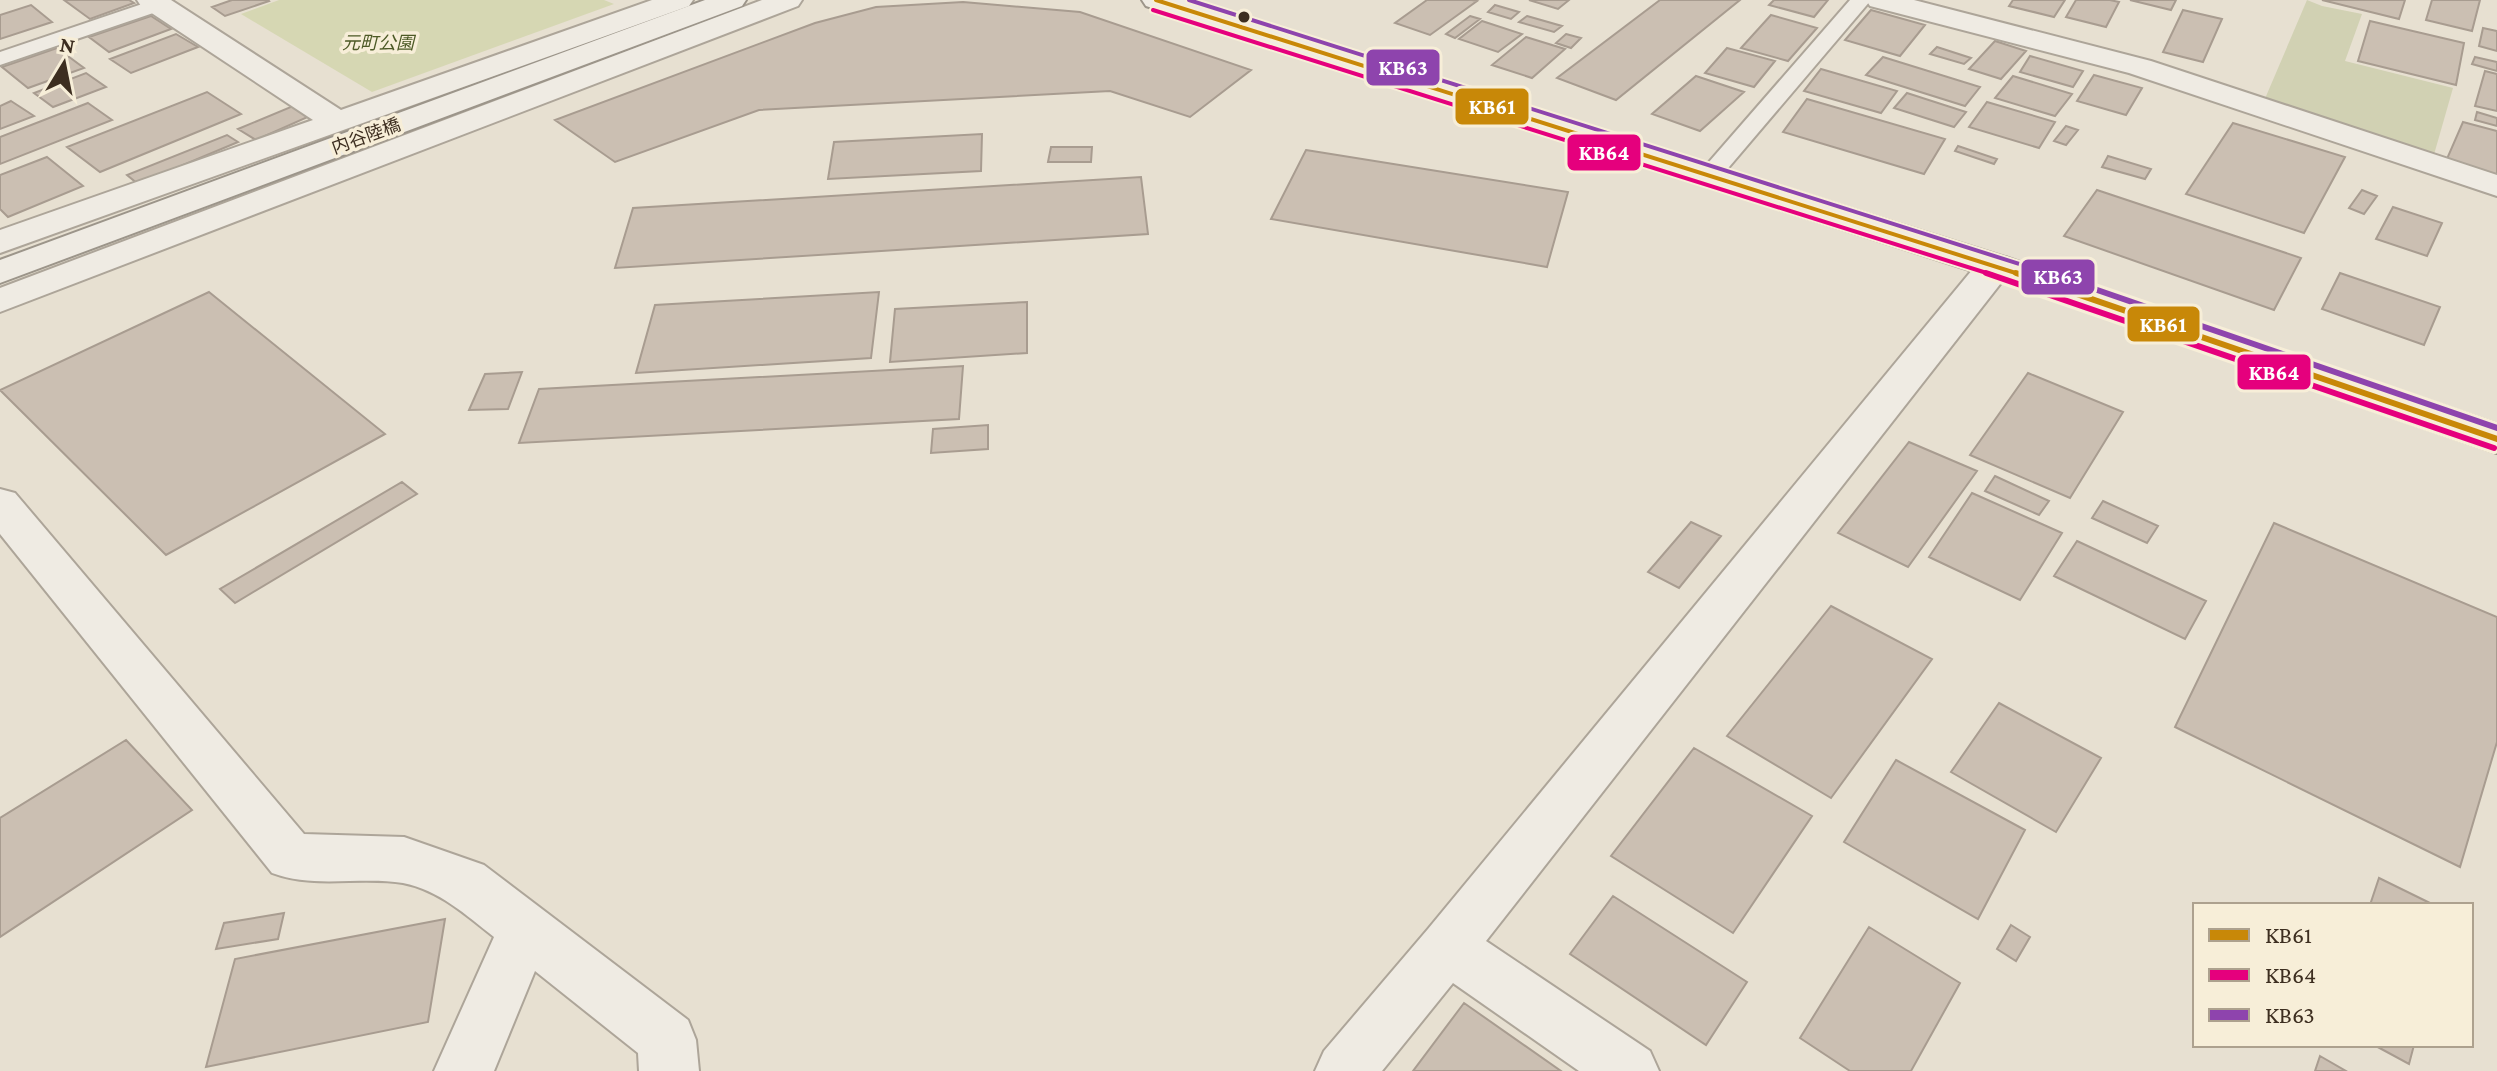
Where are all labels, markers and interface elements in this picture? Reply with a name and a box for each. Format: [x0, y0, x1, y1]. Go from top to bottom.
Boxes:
unlabelled marker [1236, 9, 1252, 25]
north arrow [24, 24, 104, 104]
text: N [58, 31, 77, 58]
park label: 元町公園 [342, 33, 417, 53]
line badge: KB63 [1365, 48, 1441, 87]
text: KB63 [1378, 55, 1428, 80]
line badge: KB61 [1454, 87, 1530, 126]
text: KB61 [1468, 94, 1516, 119]
street label: 内谷陸橋 [329, 114, 403, 158]
line badge: KB64 [1566, 133, 1642, 172]
text: KB64 [1579, 140, 1630, 165]
line badge: KB63 [2020, 258, 2096, 296]
text: KB63 [2033, 264, 2083, 289]
line badge: KB61 [2126, 305, 2201, 343]
text: KB61 [2139, 312, 2187, 337]
line badge: KB64 [2236, 353, 2312, 391]
text: KB64 [2249, 360, 2300, 385]
legend [2193, 903, 2473, 1047]
text: KB61 [2265, 921, 2312, 948]
text: KB64 [2265, 961, 2316, 988]
text: KB63 [2265, 1001, 2315, 1028]

